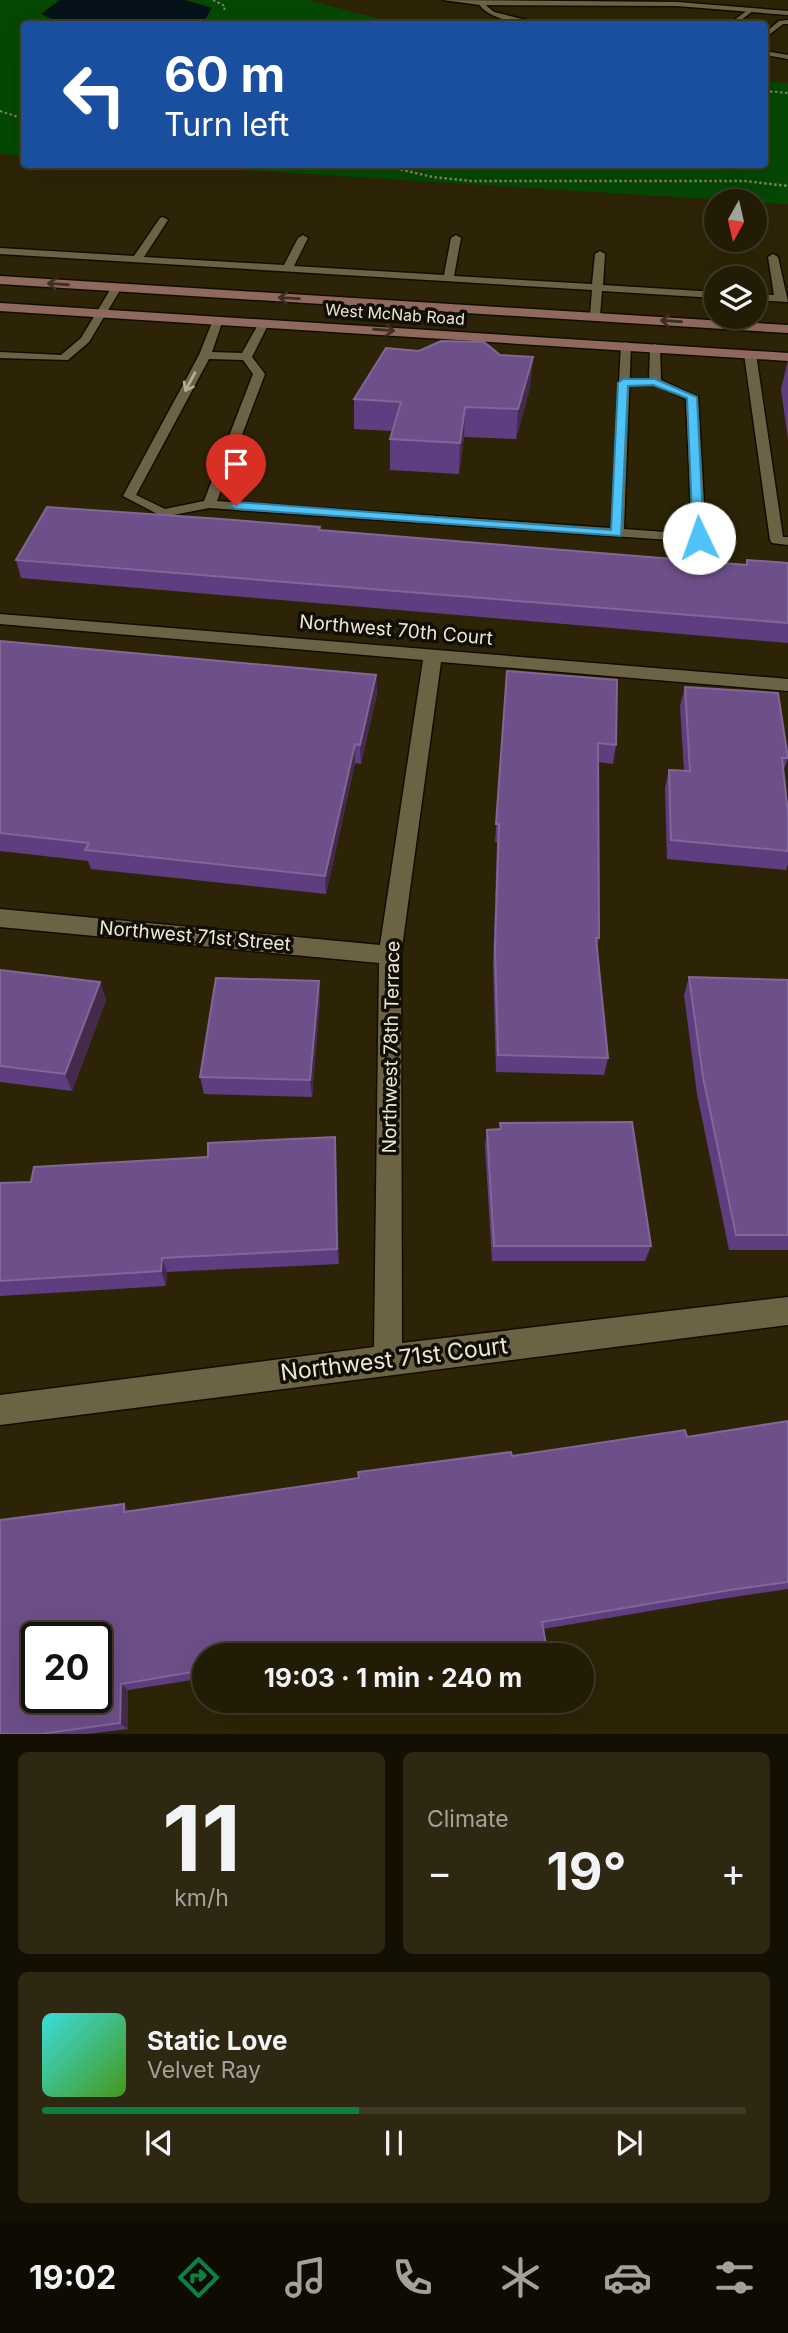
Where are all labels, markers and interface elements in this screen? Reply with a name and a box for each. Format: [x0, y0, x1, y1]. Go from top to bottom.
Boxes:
text: 60 m [164, 45, 285, 104]
icon: left [49, 49, 140, 140]
text: Turn left [164, 105, 289, 144]
north arrow [704, 189, 766, 252]
map controls [704, 189, 767, 329]
button: layers [704, 266, 767, 329]
one-way arrow [47, 277, 70, 290]
one-way arrow [277, 291, 300, 304]
street label: West McNab Road [324, 299, 466, 329]
one-way arrow [660, 314, 683, 327]
one-way arrow [372, 324, 395, 337]
one-way arrow [183, 371, 196, 392]
pin [206, 434, 266, 506]
icon: arrive [217, 445, 255, 483]
position arrow [662, 501, 736, 575]
street label: Northwest 70th Court [298, 610, 494, 650]
street label: Northwest 71st Street [98, 916, 292, 956]
street label: Northwest 78th Terrace [378, 941, 404, 1153]
street label: Northwest 71st Court [279, 1331, 510, 1387]
speed limit sign: 20 [21, 1622, 112, 1713]
text: 19:03 · 1 min · 240 m [264, 1662, 522, 1693]
text: 11 [162, 1783, 241, 1893]
text: Climate [427, 1805, 509, 1833]
text: 19° [546, 1840, 627, 1903]
text: − [427, 1849, 452, 1895]
text: + [721, 1849, 746, 1895]
text: km/h [174, 1884, 229, 1912]
text: Static Love [147, 2025, 288, 2056]
text: Velvet Ray [147, 2056, 261, 2084]
icon: previous [140, 2124, 178, 2162]
icon: pause [375, 2124, 413, 2162]
icon: next [610, 2124, 648, 2162]
icon: directions [174, 2253, 223, 2302]
icon: music [281, 2253, 330, 2302]
icon: phone [388, 2253, 437, 2302]
icon: climate [496, 2253, 545, 2302]
icon: car [603, 2253, 652, 2302]
icon: filters [710, 2253, 759, 2302]
text: 19:02 [29, 2258, 116, 2297]

